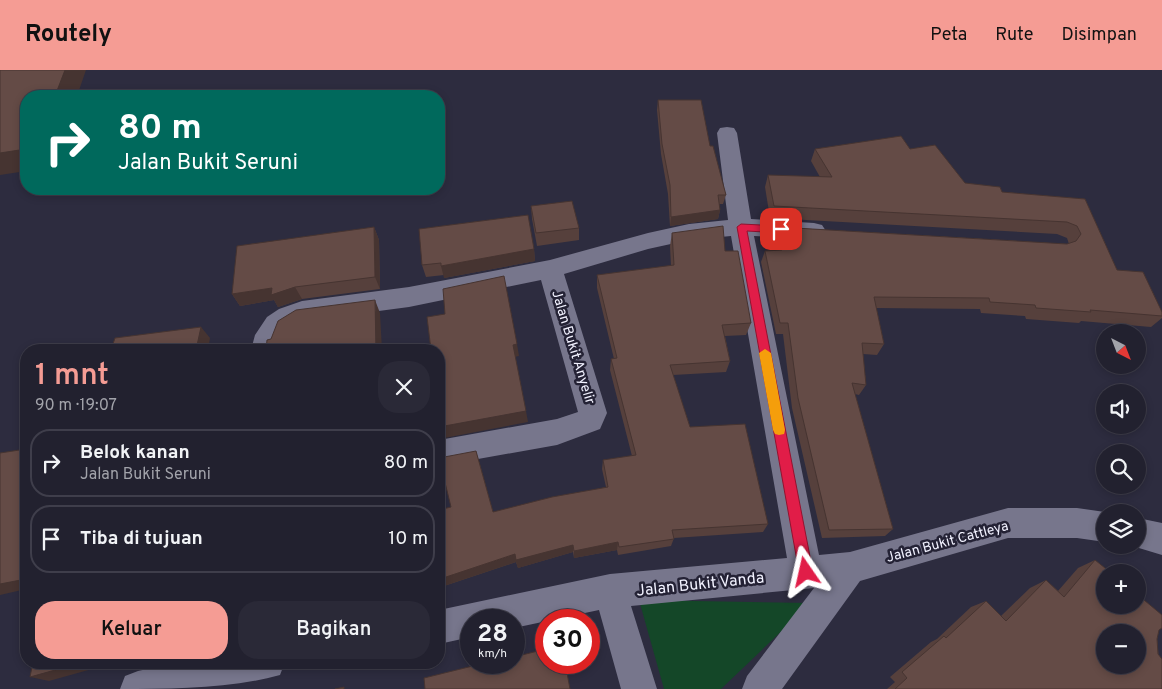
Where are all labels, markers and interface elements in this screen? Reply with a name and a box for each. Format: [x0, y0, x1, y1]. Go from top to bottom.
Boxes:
text: Routely [25, 20, 112, 50]
text: Peta [930, 24, 967, 47]
text: Rute [995, 24, 1033, 47]
text: Disimpan [1061, 24, 1137, 47]
text: 80 m [118, 107, 202, 151]
icon: right [35, 110, 100, 175]
text: Jalan Bukit Seruni [118, 150, 298, 177]
pin [760, 208, 802, 250]
icon: arrive [767, 215, 795, 243]
street label: Jalan Bukit Anyelir [547, 288, 598, 407]
north arrow [1096, 324, 1146, 374]
map controls [1096, 324, 1146, 674]
text: 1 mnt [35, 358, 109, 395]
button: close [378, 361, 430, 413]
button: sound [1096, 384, 1146, 434]
text: 90 m · 19:07 [35, 396, 117, 416]
text: Belok kanan [80, 441, 190, 465]
button: search [1096, 444, 1146, 494]
icon: right [37, 449, 65, 477]
text: 80 m [384, 451, 428, 475]
text: Jalan Bukit Seruni [80, 465, 211, 485]
button: layers [1096, 504, 1146, 554]
street label: Jalan Bukit Cattleya [884, 518, 1010, 567]
icon: arrive [37, 525, 65, 553]
text: Tiba di tujuan [80, 527, 203, 551]
text: 10 m [388, 527, 428, 551]
position arrow [779, 545, 831, 597]
button: + [1096, 564, 1146, 614]
street label: Jalan Bukit Vanda [635, 568, 765, 602]
button: Keluar [35, 601, 228, 659]
button: Bagikan [238, 601, 430, 659]
speed limit sign: 30 [535, 609, 600, 674]
text: 28 [477, 619, 508, 651]
button: − [1096, 624, 1146, 674]
text: km/h [478, 646, 507, 662]

